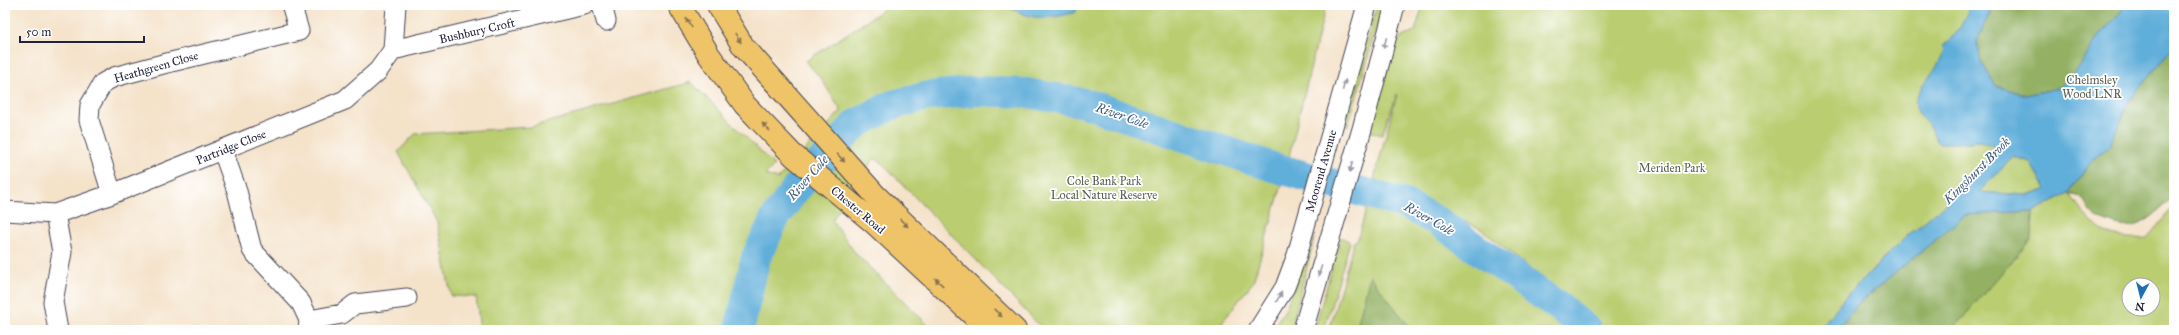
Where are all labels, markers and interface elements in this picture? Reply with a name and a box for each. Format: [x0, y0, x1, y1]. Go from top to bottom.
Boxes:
street label: Bushbury Croft [438, 15, 517, 47]
one-way arrow [685, 17, 692, 29]
scale bar [20, 18, 144, 44]
text: 50 m [26, 25, 51, 39]
one-way arrow [735, 32, 742, 44]
one-way arrow [1382, 37, 1388, 49]
street label: Heathgreen Close [112, 48, 200, 87]
park label: Chelmsley Wood LNR [2062, 73, 2122, 101]
one-way arrow [1342, 79, 1348, 91]
water label: River Cole [1093, 99, 1151, 133]
one-way arrow [761, 122, 771, 132]
street label: Partridge Close [194, 127, 268, 168]
street label: Moorend Avenue [1303, 128, 1339, 214]
water label: Kingshurst Brook [1940, 134, 2014, 208]
water label: River Cole [784, 151, 833, 204]
one-way arrow [836, 153, 845, 162]
one-way arrow [1348, 161, 1354, 173]
park label: Meriden Park [1639, 161, 1706, 175]
park label: Cole Bank Park Local Nature Reserve [1051, 174, 1157, 202]
street label: Chester Road [828, 183, 888, 237]
water label: River Cole [1401, 198, 1458, 240]
one-way arrow [899, 218, 909, 228]
one-way arrow [1317, 266, 1323, 278]
one-way arrow [934, 277, 944, 287]
north arrow [2121, 277, 2161, 317]
one-way arrow [1275, 291, 1282, 303]
text: N [2134, 299, 2145, 313]
one-way arrow [993, 308, 1003, 318]

